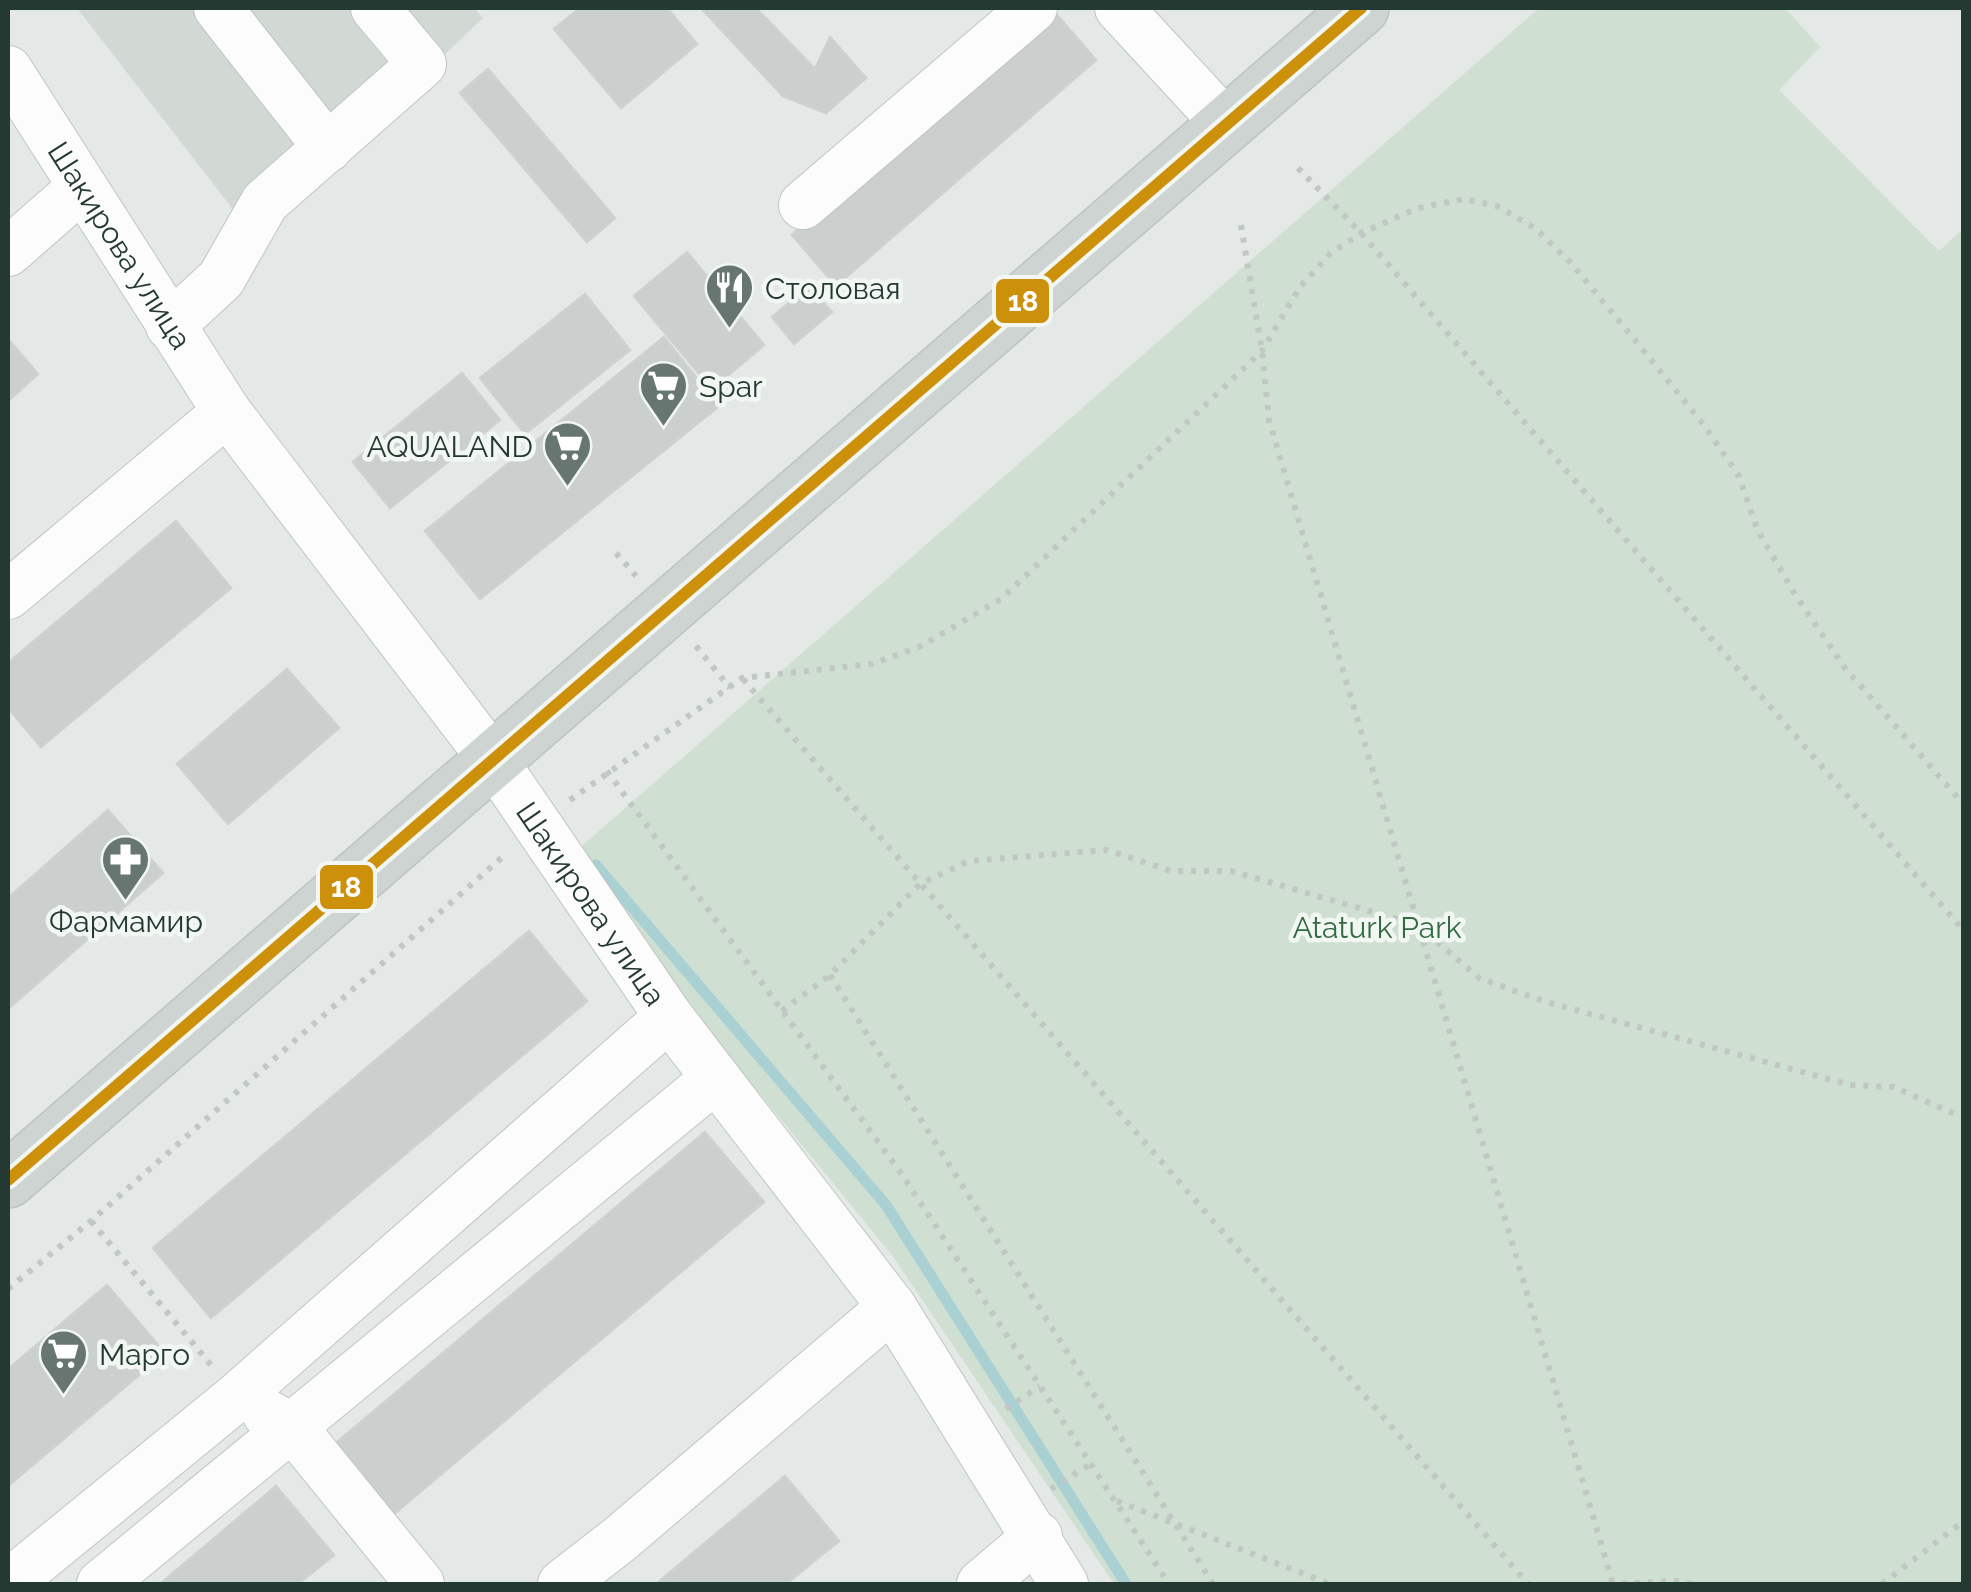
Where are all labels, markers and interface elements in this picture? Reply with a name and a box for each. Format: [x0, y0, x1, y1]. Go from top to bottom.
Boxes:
street label: Шакирова улица [41, 135, 199, 355]
restaurant icon: Столовая [704, 262, 756, 330]
place label: Столовая [765, 271, 901, 306]
line badge: 18 [994, 277, 1051, 325]
text: 18 [1008, 285, 1038, 318]
supermarket icon: Spar [638, 360, 690, 428]
place label: Spar [699, 369, 763, 404]
supermarket icon: AQUALAND [542, 420, 594, 488]
place label: AQUALAND [367, 429, 533, 464]
street label: Шакирова улица [509, 795, 673, 1012]
pharmacy icon: Фармамир [100, 834, 152, 902]
line badge: 18 [318, 863, 375, 911]
text: 18 [331, 871, 361, 904]
place label: Фармамир [49, 904, 203, 939]
park label: Ataturk Park [1292, 910, 1462, 945]
supermarket icon: Марго [38, 1328, 90, 1396]
place label: Марго [99, 1337, 190, 1372]

